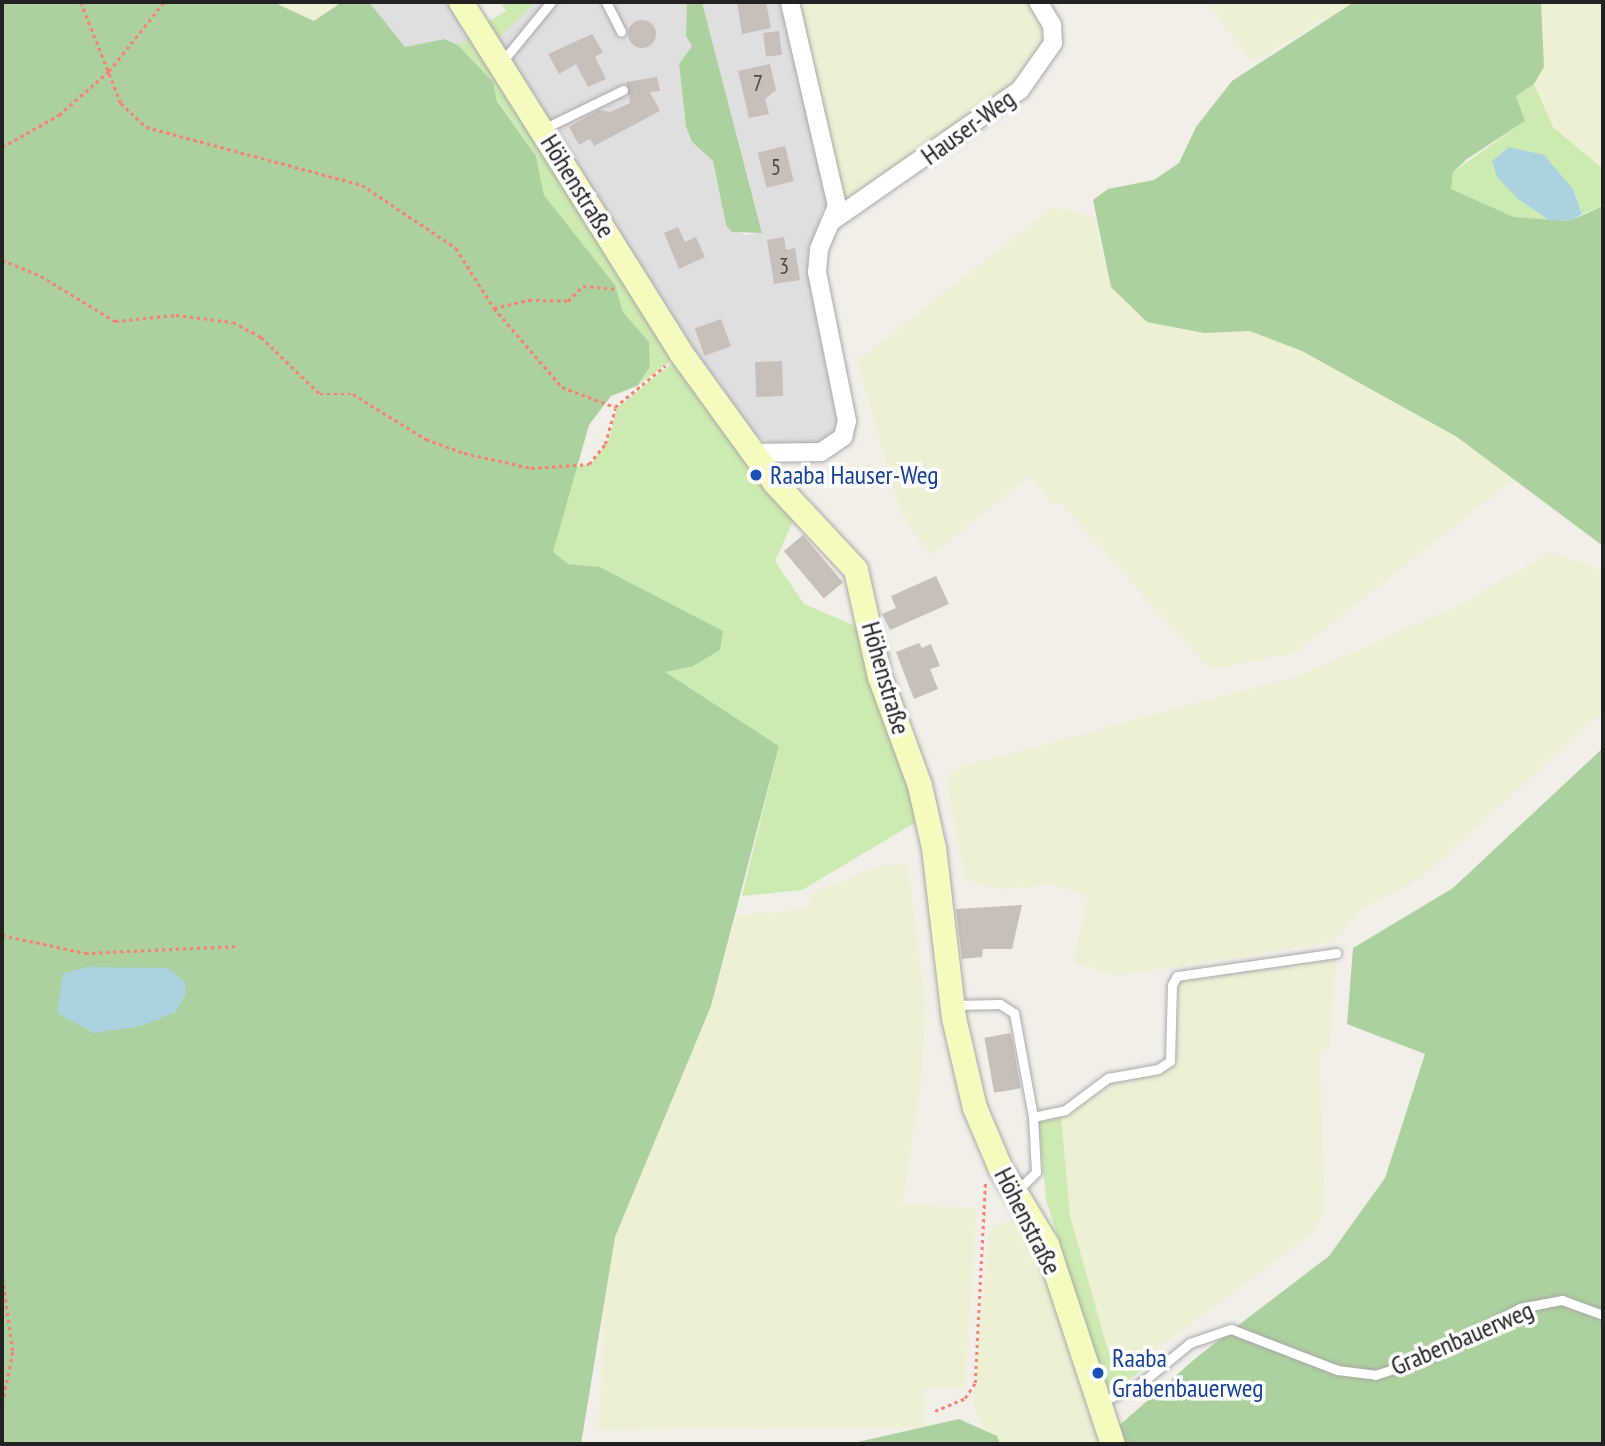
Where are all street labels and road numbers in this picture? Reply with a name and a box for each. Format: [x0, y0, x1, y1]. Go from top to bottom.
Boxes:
street label: Hauser-Weg [915, 83, 1021, 171]
street label: Höhenstraße [534, 129, 622, 243]
street label: Höhenstraße [855, 618, 917, 738]
street label: Höhenstraße [988, 1162, 1068, 1280]
street label: Grabenbauerweg [1386, 1294, 1538, 1382]

